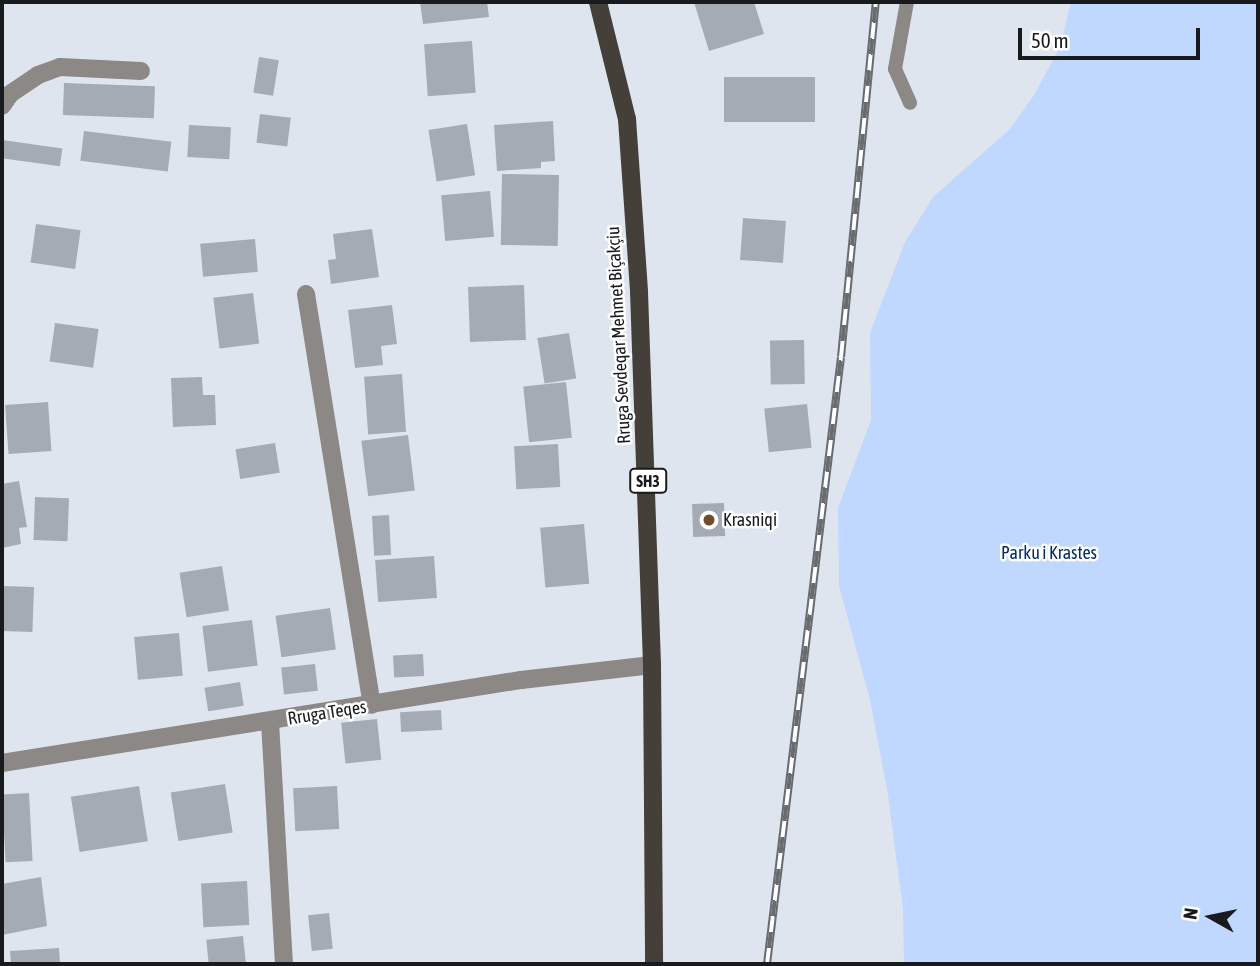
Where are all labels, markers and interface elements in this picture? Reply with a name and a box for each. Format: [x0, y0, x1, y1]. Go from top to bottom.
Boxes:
scale bar [1022, 14, 1204, 58]
text: 50 m [1031, 28, 1069, 52]
street label: Rruga Sevdeqar Mehmet Biçakçiu [603, 226, 635, 444]
road number: SH3 [629, 468, 667, 494]
place label: Krasniqi [723, 509, 777, 531]
marker: Krasniqi [701, 512, 717, 528]
park label: Parku i Krastes [1001, 542, 1097, 564]
street label: Rruga Teqes [286, 696, 368, 730]
north arrow [1176, 882, 1246, 952]
text: N [1179, 906, 1202, 921]

